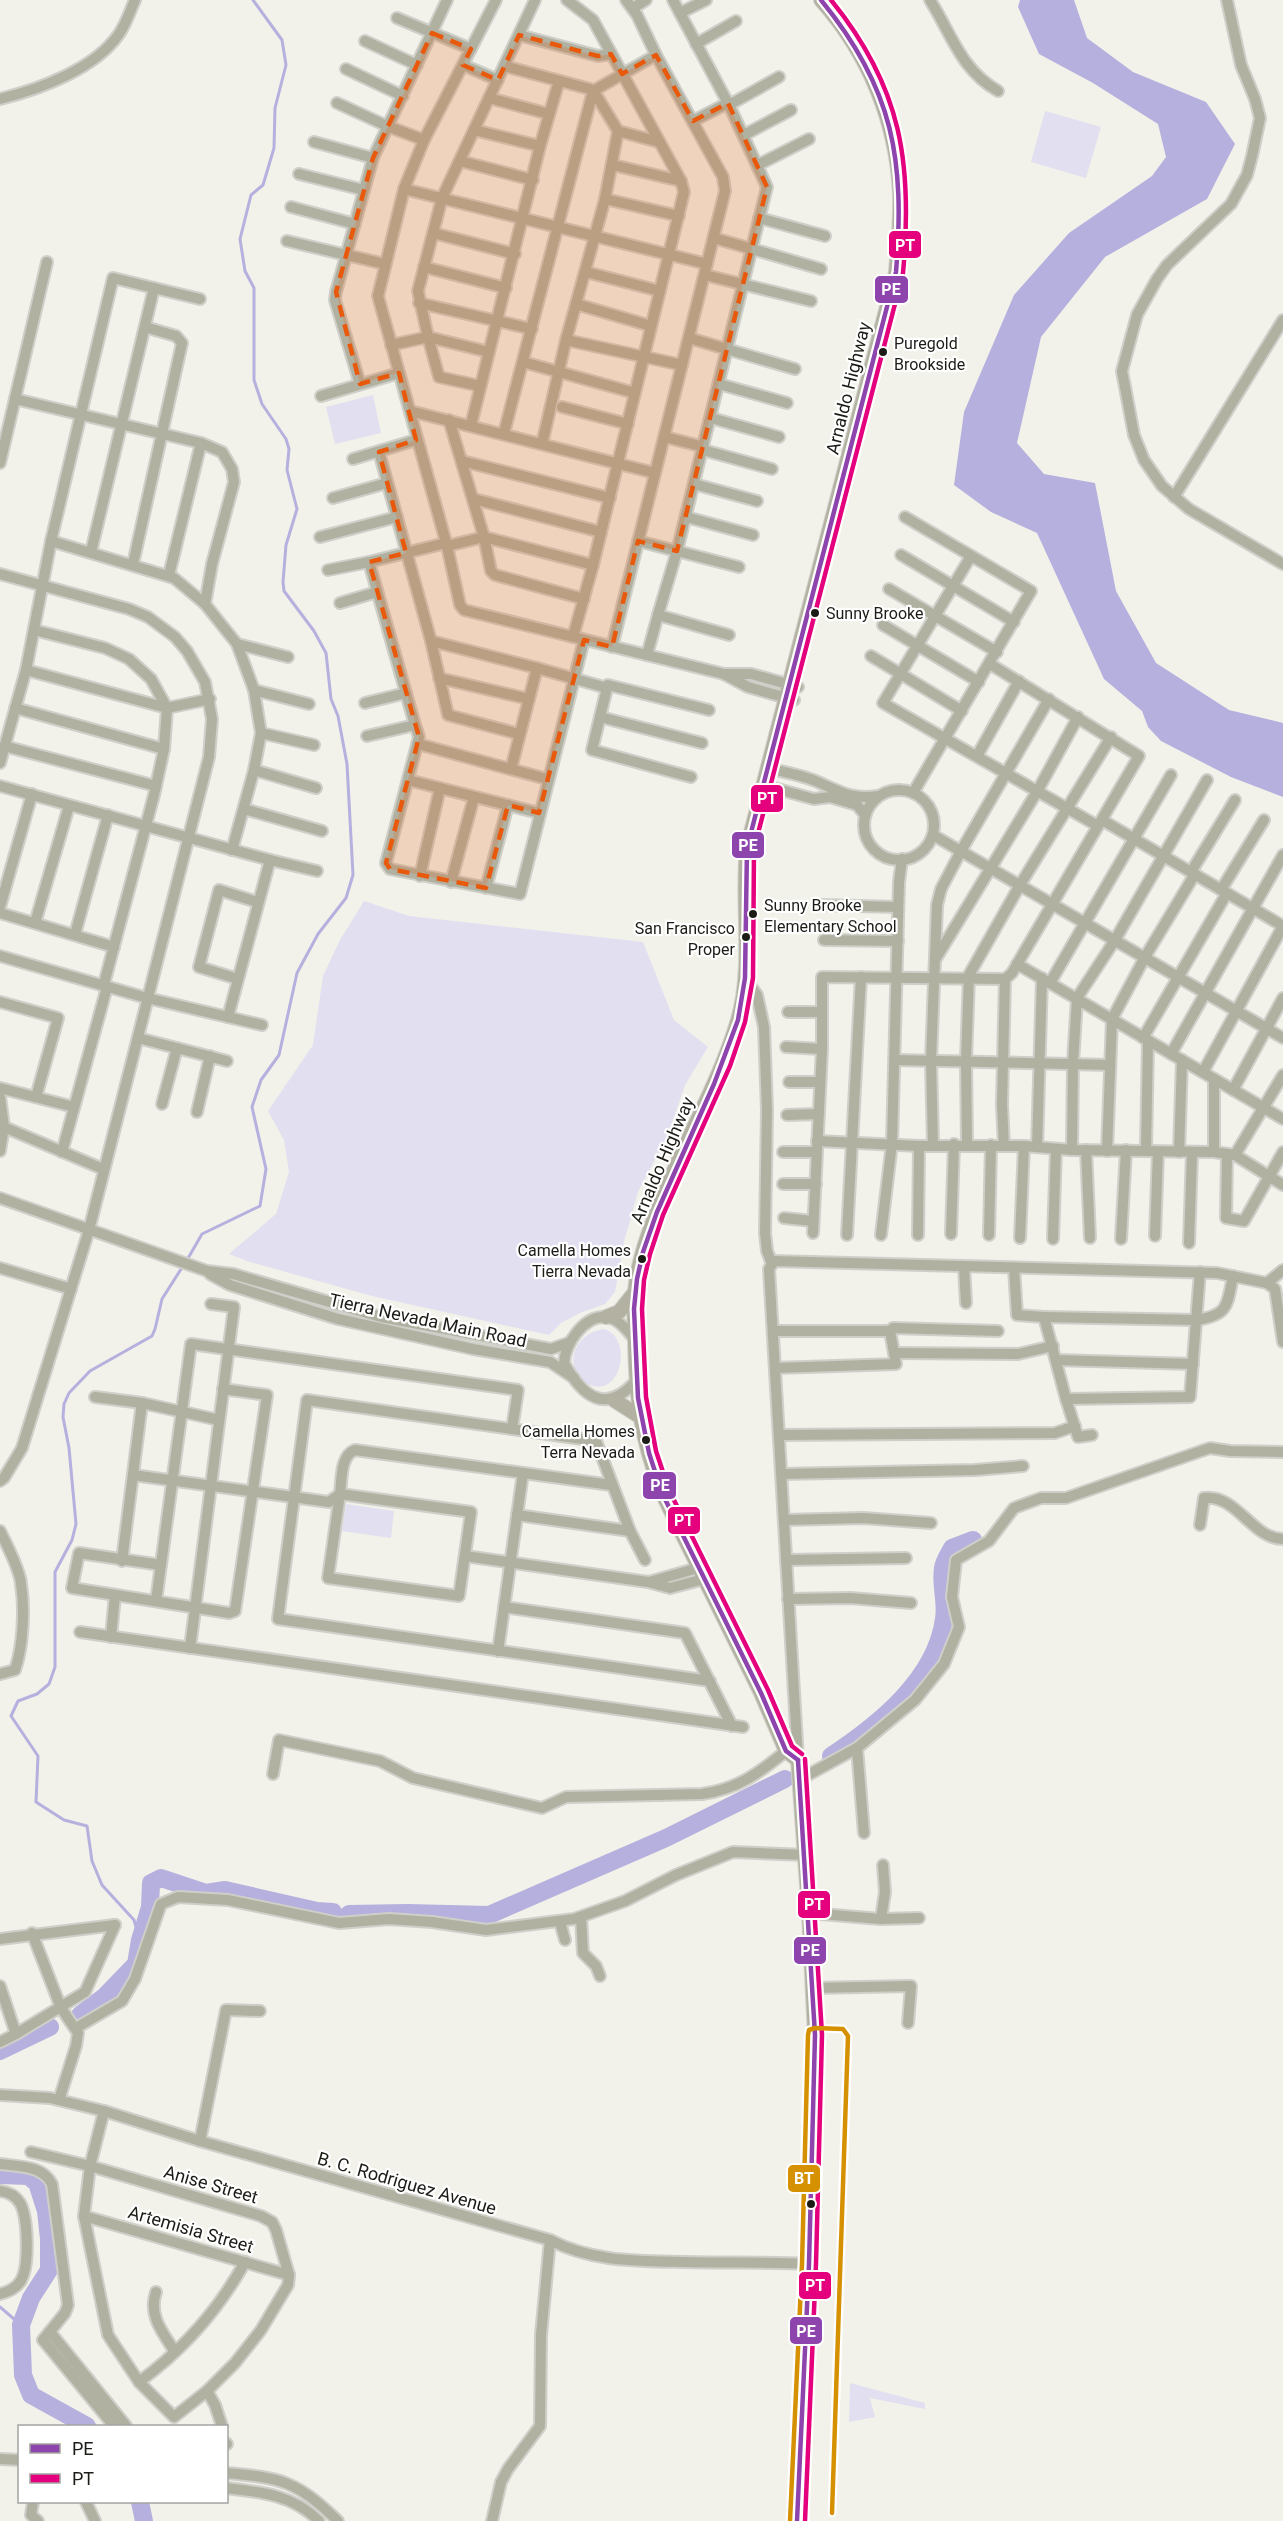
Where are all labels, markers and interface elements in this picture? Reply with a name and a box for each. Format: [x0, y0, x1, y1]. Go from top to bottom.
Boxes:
line badge: PT [888, 230, 922, 259]
text: PT [895, 236, 915, 255]
line badge: PE [874, 275, 909, 304]
text: PE [881, 280, 901, 299]
street label: Arnaldo Highway [821, 319, 875, 456]
place label: Puregold Brookside [894, 334, 965, 374]
marker: Puregold Brookside [877, 346, 889, 358]
place label: Sunny Brooke [826, 604, 923, 623]
marker: Sunny Brooke [809, 607, 821, 619]
line badge: PT [750, 784, 784, 813]
text: PT [757, 789, 777, 808]
line badge: PE [731, 831, 765, 859]
text: PE [738, 836, 758, 855]
place label: Sunny Brooke Elementary School [764, 896, 897, 936]
marker: Sunny Brooke Elementary School [747, 908, 759, 920]
place label: San Francisco Proper [635, 919, 736, 959]
marker: San Francisco Proper [740, 931, 752, 943]
street label: Arnaldo Highway [626, 1093, 698, 1227]
place label: Camella Homes Tierra Nevada [518, 1241, 631, 1281]
marker: Camella Homes Tierra Nevada [636, 1253, 648, 1265]
street label: Tierra Nevada Main Road [327, 1289, 529, 1351]
place label: Camella Homes Terra Nevada [522, 1422, 635, 1462]
marker: Camella Homes Terra Nevada [640, 1434, 652, 1446]
line badge: PE [642, 1471, 677, 1500]
text: PE [650, 1476, 670, 1495]
line badge: PT [667, 1506, 701, 1535]
text: PT [674, 1511, 694, 1530]
line badge: PT [797, 1890, 831, 1919]
text: PT [804, 1895, 824, 1914]
line badge: PE [793, 1936, 827, 1965]
text: PE [800, 1941, 820, 1960]
street label: B. C. Rodriguez Avenue [315, 2147, 499, 2219]
street label: Anise Street [162, 2161, 261, 2207]
line badge: BT [787, 2164, 821, 2193]
text: BT [794, 2169, 814, 2188]
unlabelled marker [805, 2198, 817, 2210]
street label: Artemisia Street [126, 2201, 256, 2257]
line badge: PT [798, 2271, 832, 2300]
text: PT [805, 2276, 825, 2295]
line badge: PE [789, 2316, 823, 2345]
text: PE [796, 2322, 816, 2341]
legend [18, 2425, 228, 2503]
text: PE [72, 2438, 94, 2459]
text: PT [72, 2468, 94, 2489]

